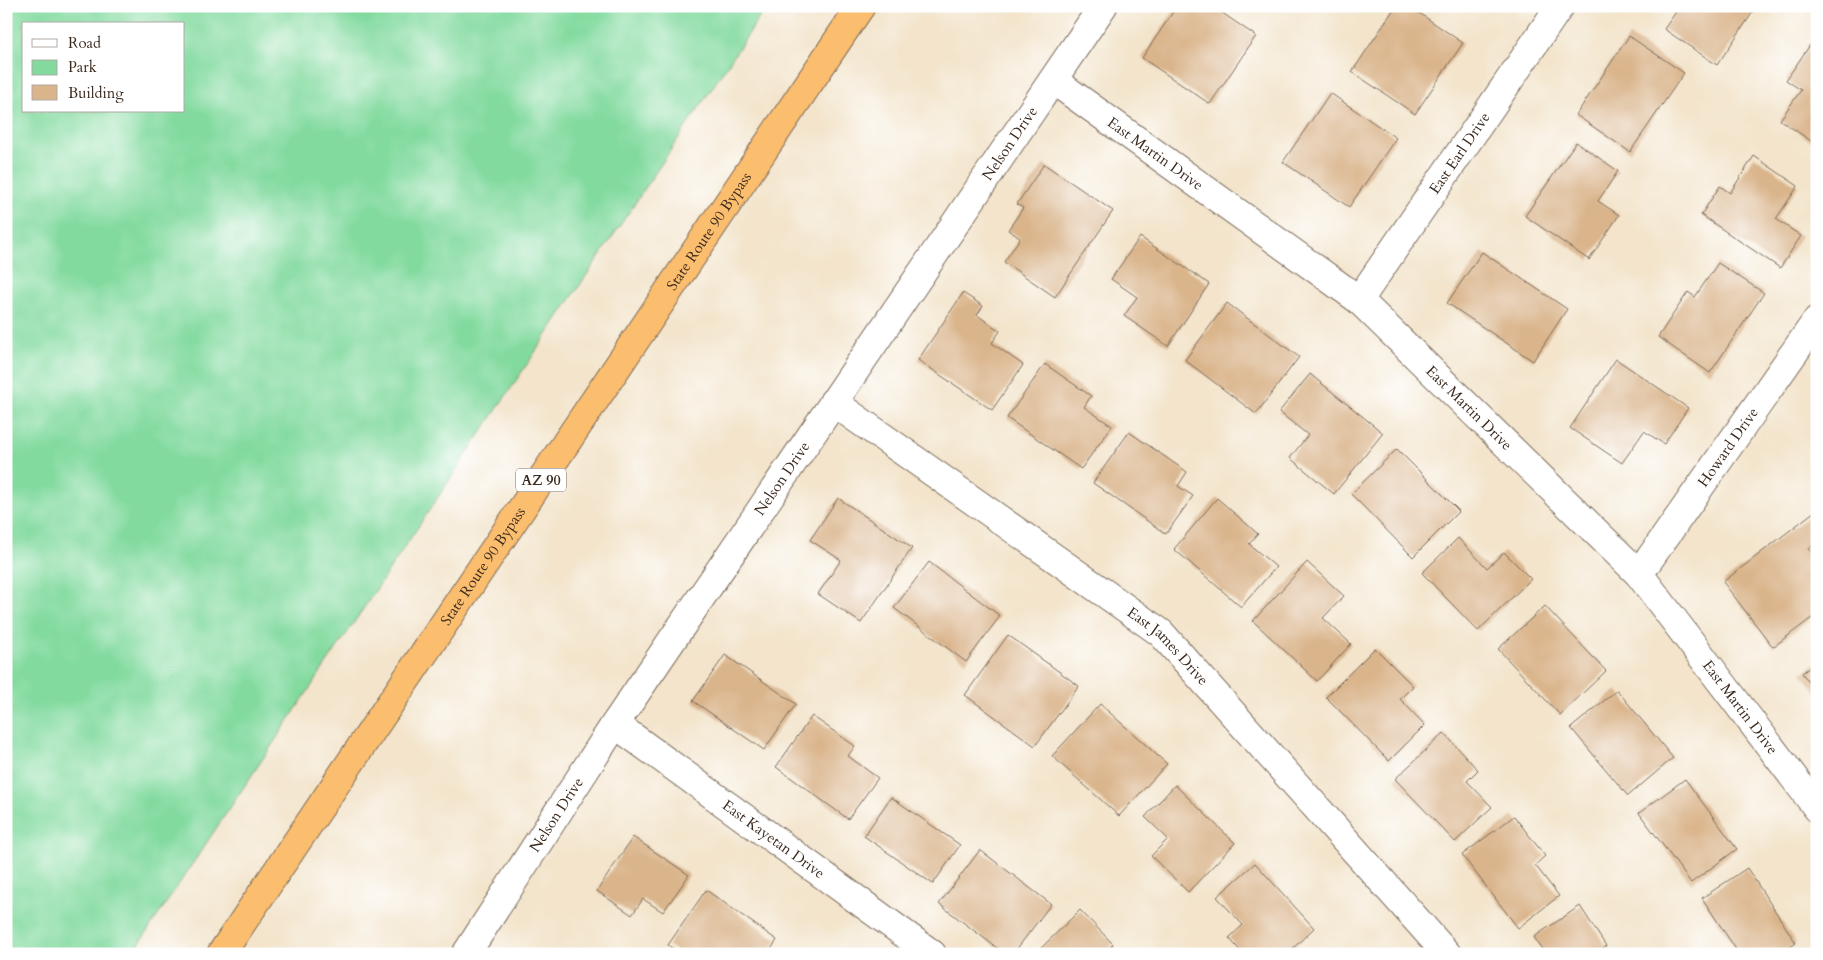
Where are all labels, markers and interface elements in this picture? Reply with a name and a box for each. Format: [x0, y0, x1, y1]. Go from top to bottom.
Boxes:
legend [22, 22, 185, 112]
text: Road [68, 33, 101, 53]
text: Park [68, 57, 97, 77]
text: Building [68, 83, 124, 103]
street label: Nelson Drive [977, 102, 1042, 184]
street label: East Earl Drive [1424, 108, 1495, 198]
street label: East Martin Drive [1103, 112, 1207, 195]
street label: State Route 90 Bypass [662, 168, 756, 294]
street label: East Martin Drive [1422, 361, 1517, 455]
street label: Howard Drive [1693, 403, 1763, 491]
street label: Nelson Drive [750, 437, 814, 519]
road number: AZ 90 [516, 468, 566, 492]
street label: State Route 90 Bypass [436, 503, 530, 629]
street label: East James Drive [1123, 602, 1213, 690]
street label: East Martin Drive [1698, 656, 1783, 759]
street label: Nelson Drive [525, 773, 588, 856]
street label: East Kayetan Drive [718, 795, 829, 883]

